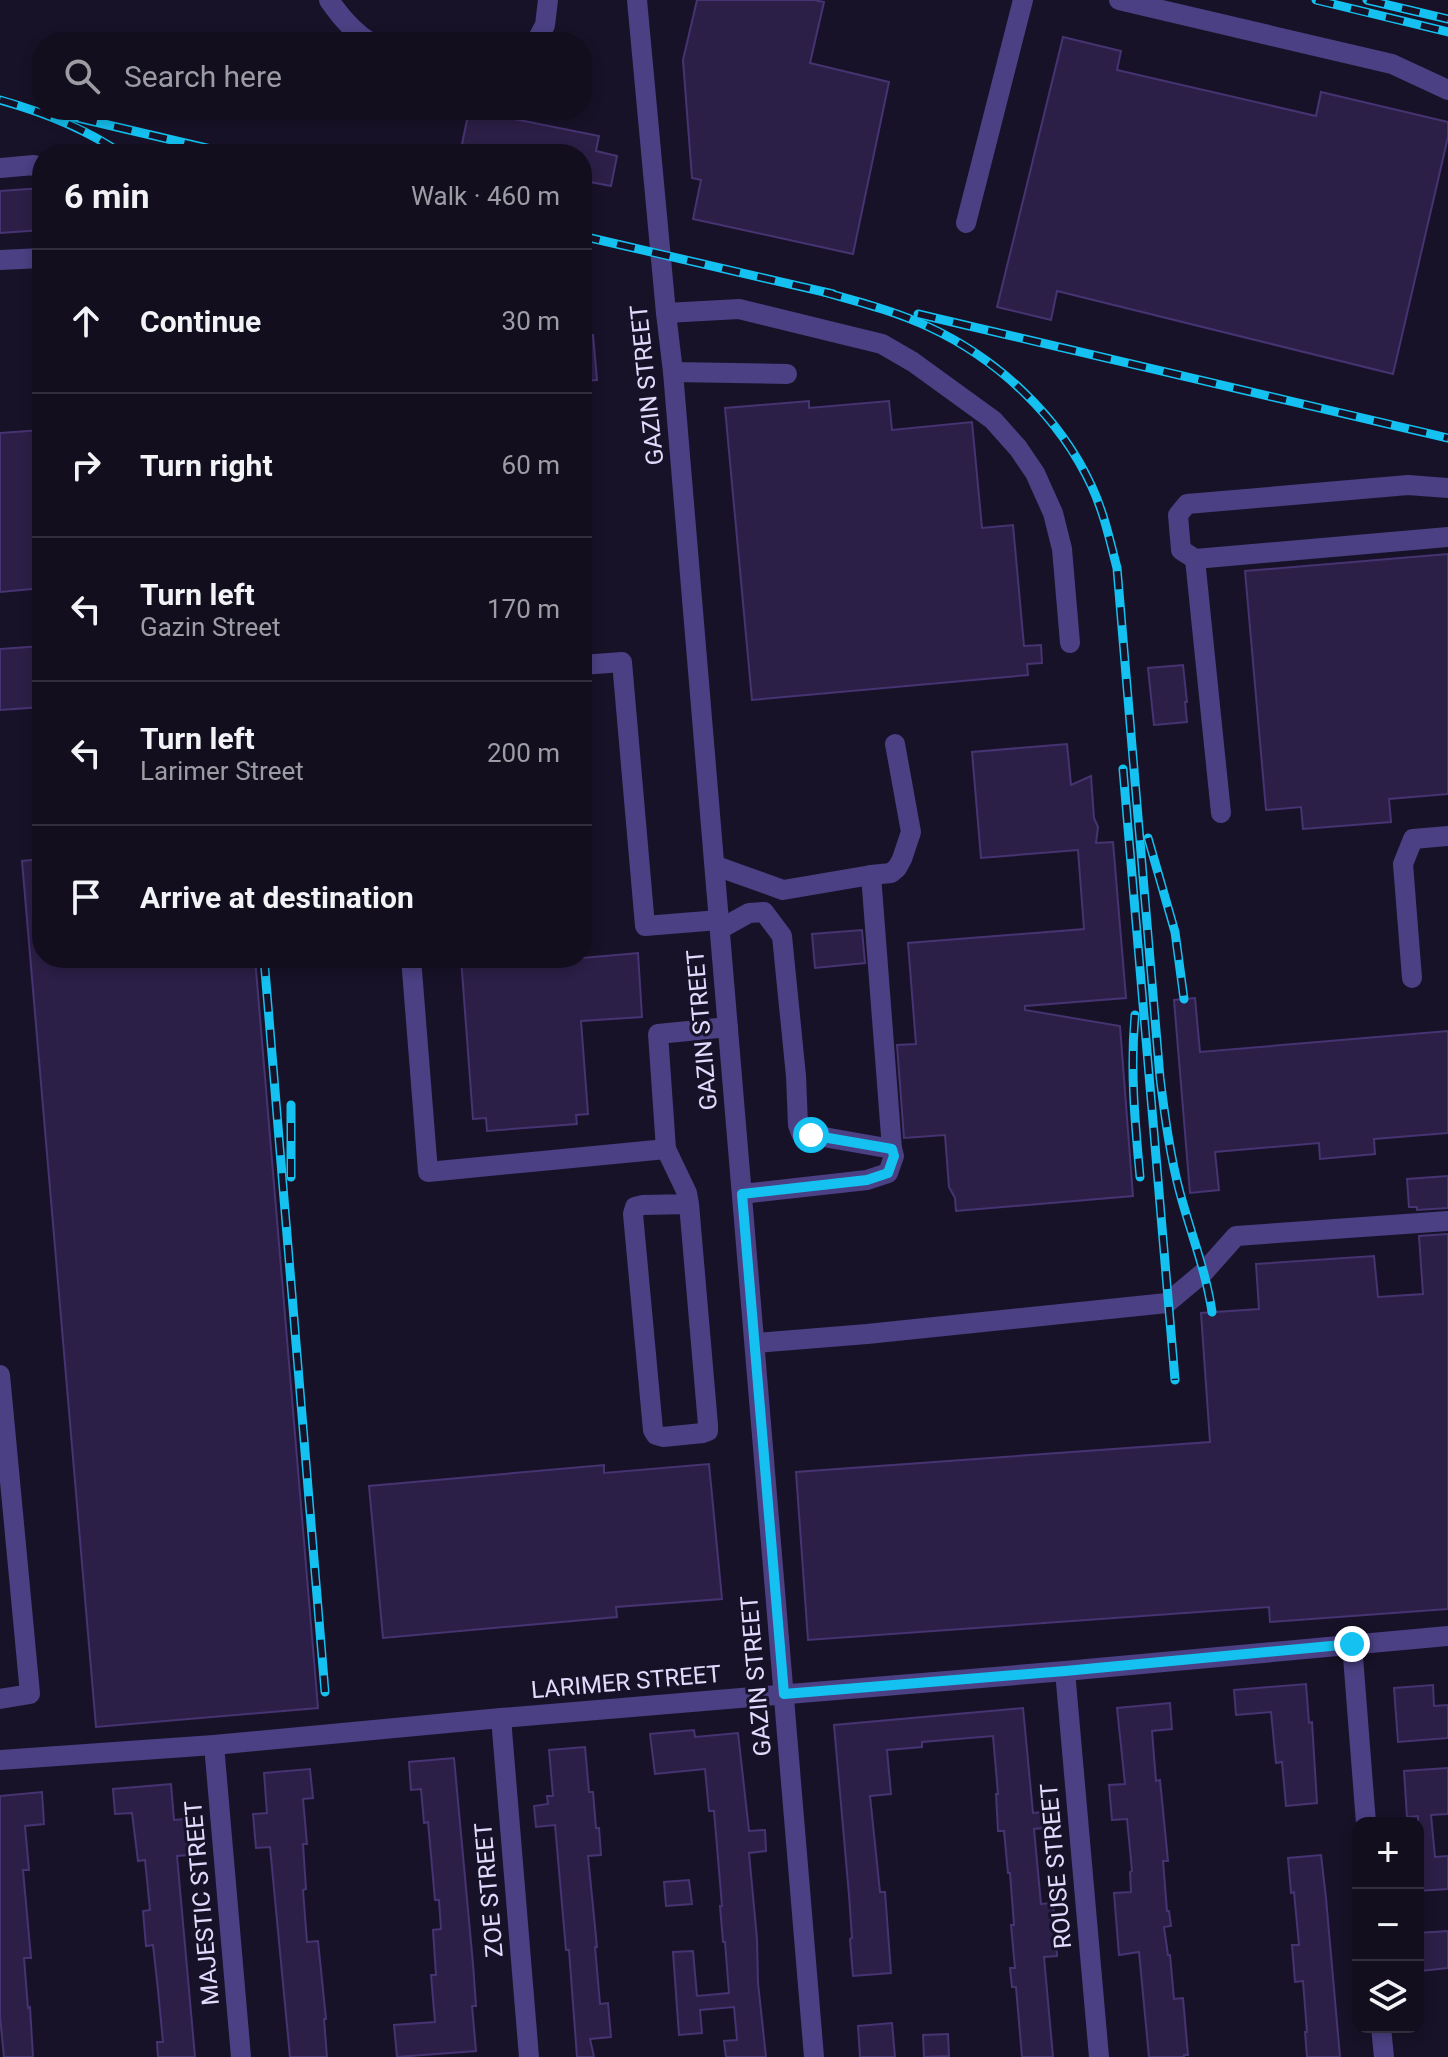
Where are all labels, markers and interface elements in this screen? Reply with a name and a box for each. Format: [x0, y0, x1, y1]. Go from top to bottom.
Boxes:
search box [32, 32, 592, 120]
icon: search [60, 54, 104, 98]
text: Search here [124, 59, 282, 94]
text: 6 min [64, 176, 149, 216]
text: Walk · 460 m [411, 181, 560, 211]
icon: ahead [64, 299, 108, 343]
street label: GAZIN STREET [625, 303, 669, 467]
text: Continue [140, 304, 261, 339]
text: 30 m [502, 306, 560, 336]
icon: right [64, 443, 108, 487]
text: Turn right [140, 448, 273, 483]
text: 60 m [502, 450, 560, 480]
text: Turn left [140, 577, 255, 612]
icon: left [64, 587, 108, 631]
text: 170 m [487, 594, 560, 624]
text: Gazin Street [140, 612, 280, 642]
text: Turn left [140, 721, 255, 756]
icon: left [64, 731, 108, 775]
text: 200 m [487, 738, 560, 768]
text: Larimer Street [140, 756, 304, 786]
icon: arrive [64, 875, 108, 919]
text: Arrive at destination [140, 880, 414, 915]
street label: GAZIN STREET [681, 948, 723, 1112]
route start [793, 1117, 829, 1153]
street label: GAZIN STREET [735, 1594, 777, 1758]
route end [1334, 1626, 1370, 1662]
street label: LARIMER STREET [530, 1660, 722, 1704]
street label: ROUSE STREET [1035, 1782, 1077, 1950]
street label: MAJESTIC STREET [179, 1799, 225, 2007]
map controls [1352, 1817, 1424, 2033]
button: + [1352, 1817, 1424, 1889]
street label: ZOE STREET [469, 1821, 509, 1959]
button: − [1352, 1889, 1424, 1961]
button: layers [1352, 1961, 1424, 2033]

